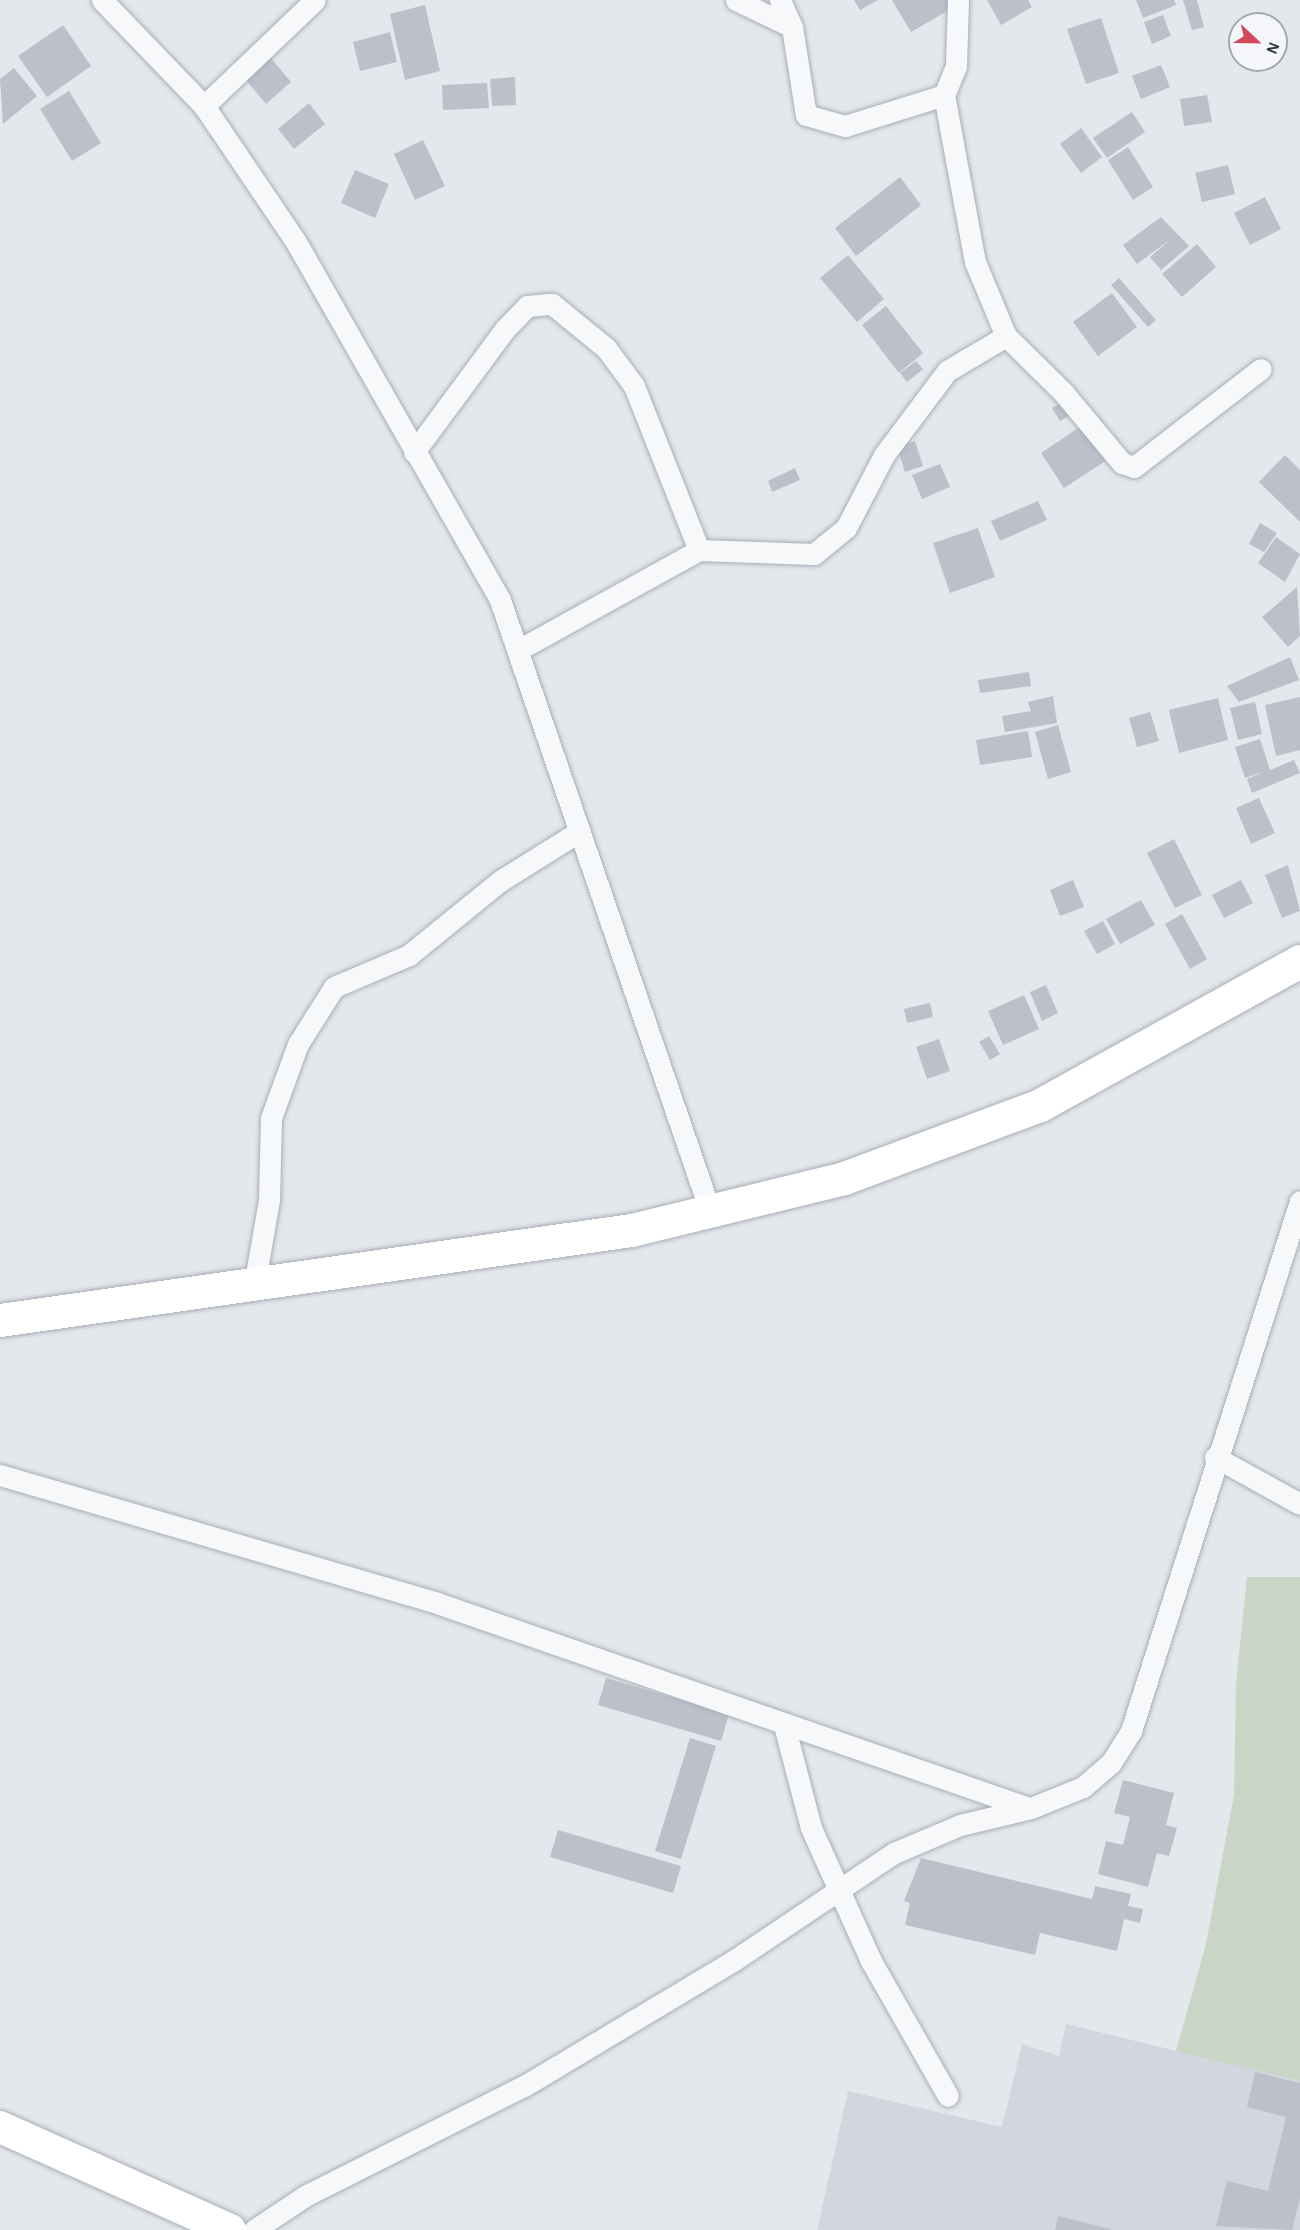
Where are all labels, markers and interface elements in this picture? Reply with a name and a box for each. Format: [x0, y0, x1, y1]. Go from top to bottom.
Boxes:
north arrow [1228, 12, 1288, 72]
text: N [1263, 40, 1282, 56]

